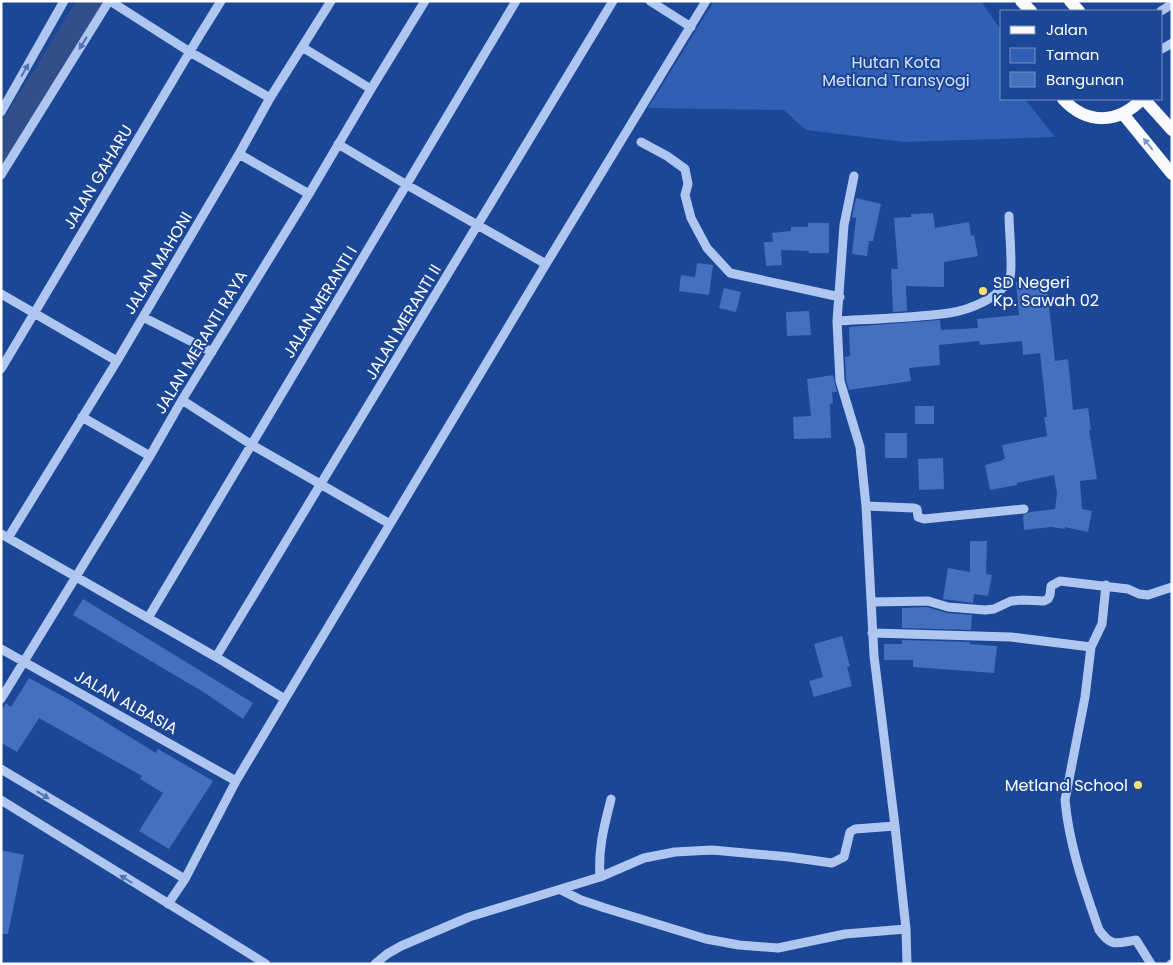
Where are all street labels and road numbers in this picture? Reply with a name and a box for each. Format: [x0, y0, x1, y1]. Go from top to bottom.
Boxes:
street label: JALAN GAHARU [58, 120, 138, 234]
street label: JALAN MAHONI [118, 207, 198, 319]
street label: JALAN MERANTI I [277, 242, 363, 362]
street label: JALAN MERANTI II [359, 260, 447, 384]
street label: JALAN MERANTI RAYA [149, 266, 253, 418]
street label: JALAN ALBASIA [70, 664, 182, 740]

